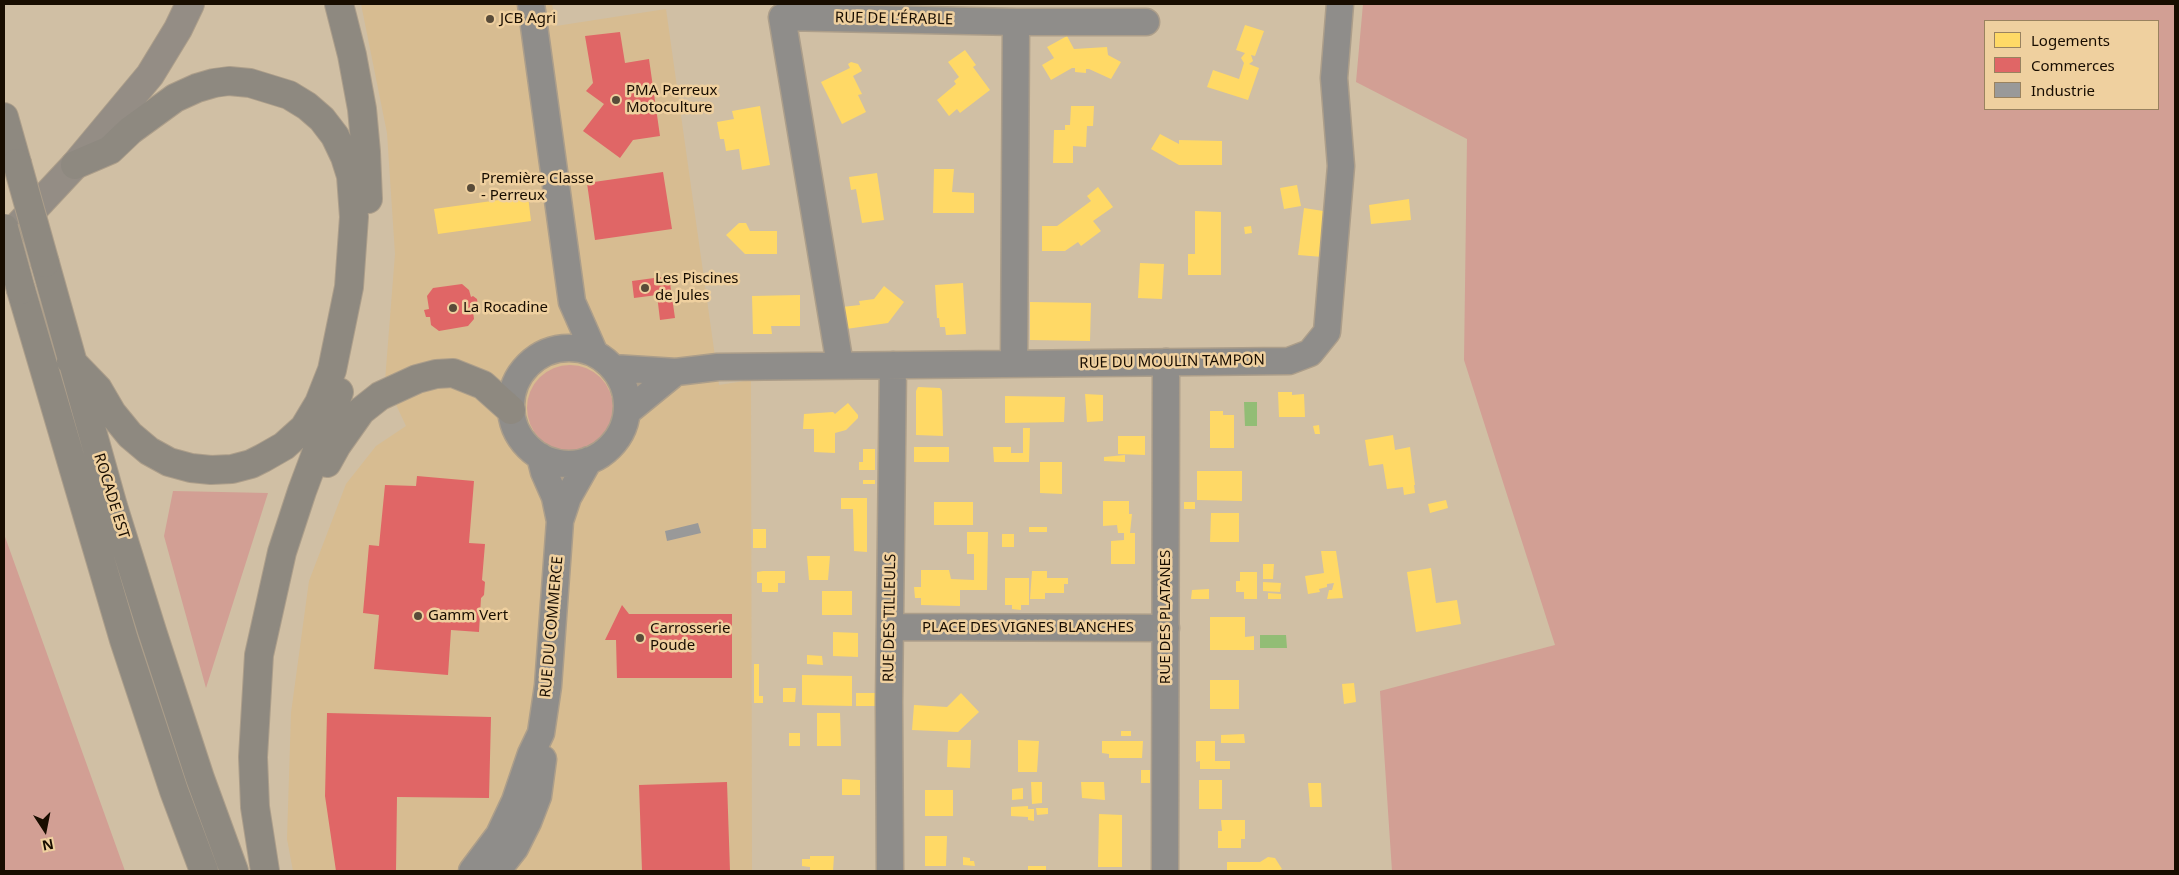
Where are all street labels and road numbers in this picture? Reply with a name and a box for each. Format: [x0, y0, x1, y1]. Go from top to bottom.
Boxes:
street label: RUE DE L’ÉRABLE [835, 9, 953, 29]
street label: RUE DU MOULIN TAMPON [1079, 351, 1265, 373]
street label: ROCADE EST [89, 451, 133, 541]
street label: RUE DES PLATANES [1157, 550, 1175, 684]
street label: RUE DES TILLEULS [880, 554, 900, 682]
street label: RUE DU COMMERCE [537, 556, 567, 698]
street label: PLACE DES VIGNES BLANCHES [922, 619, 1134, 637]

